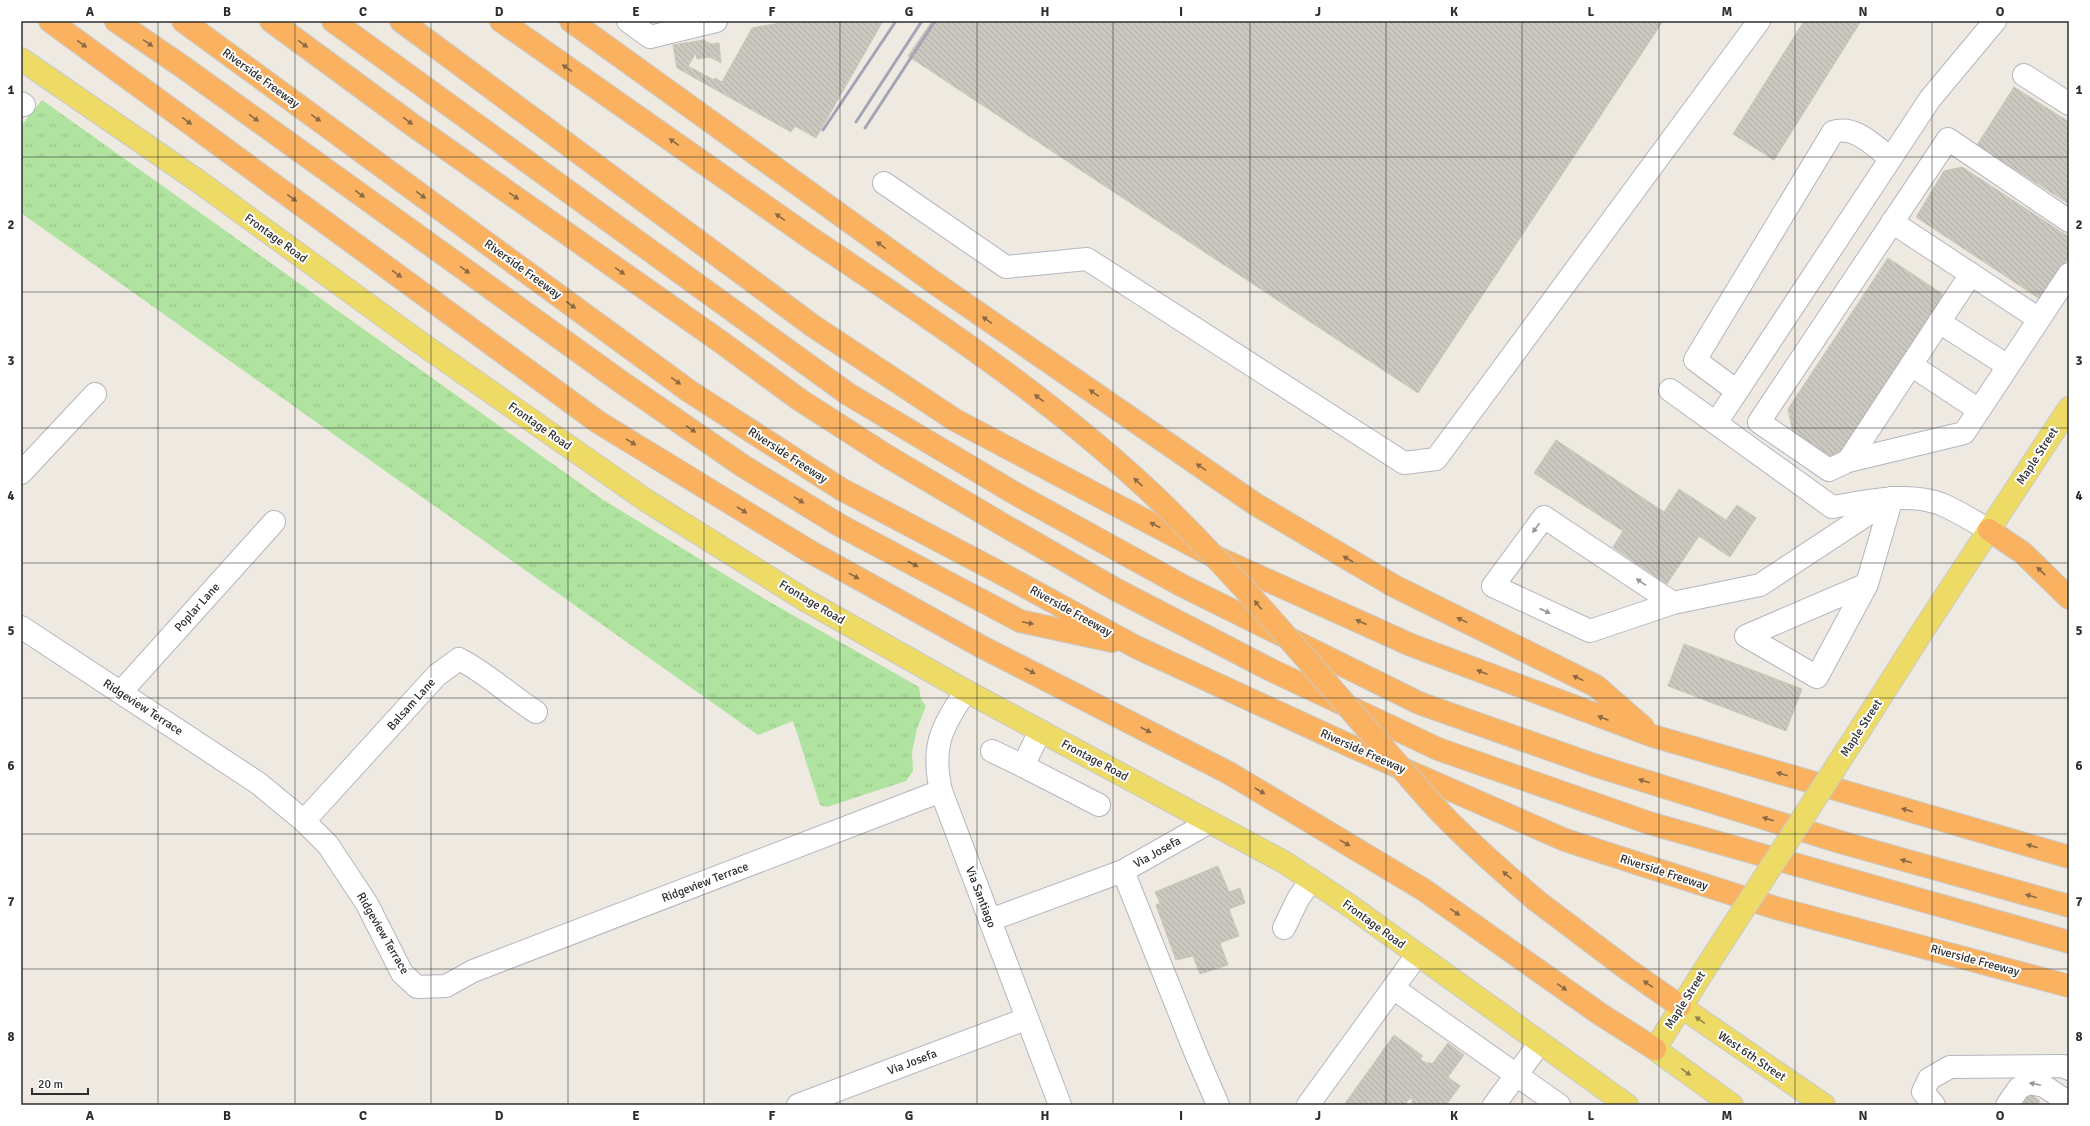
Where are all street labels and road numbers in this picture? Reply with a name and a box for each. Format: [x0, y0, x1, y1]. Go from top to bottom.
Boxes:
street label: Riverside Freeway [219, 45, 303, 112]
street label: Frontage Road [241, 211, 310, 266]
street label: Riverside Freeway [481, 236, 565, 303]
street label: Frontage Road [505, 399, 574, 454]
street label: Riverside Freeway [745, 424, 831, 487]
street label: Maple Street [2013, 425, 2062, 488]
street label: Frontage Road [776, 577, 847, 628]
street label: Poplar Lane [172, 580, 223, 635]
street label: Riverside Freeway [1027, 583, 1115, 640]
street label: Balsam Lane [384, 675, 439, 734]
street label: Ridgeview Terrace [100, 676, 185, 739]
street label: Maple Street [1837, 697, 1886, 760]
street label: Riverside Freeway [1318, 726, 1408, 777]
street label: Frontage Road [1059, 736, 1131, 784]
street label: Via Josefa [1131, 833, 1184, 872]
street label: Riverside Freeway [1618, 851, 1710, 894]
street label: Ridgeview Terrace [660, 859, 751, 906]
street label: Via Santiago [962, 864, 999, 930]
street label: Ridgeview Terrace [353, 890, 412, 977]
street label: Frontage Road [1339, 897, 1408, 952]
street label: Riverside Freeway [1929, 941, 2021, 980]
street label: Maple Street [1662, 969, 1709, 1032]
street label: West 6th Street [1715, 1028, 1789, 1085]
street label: Via Josefa [885, 1046, 939, 1079]

